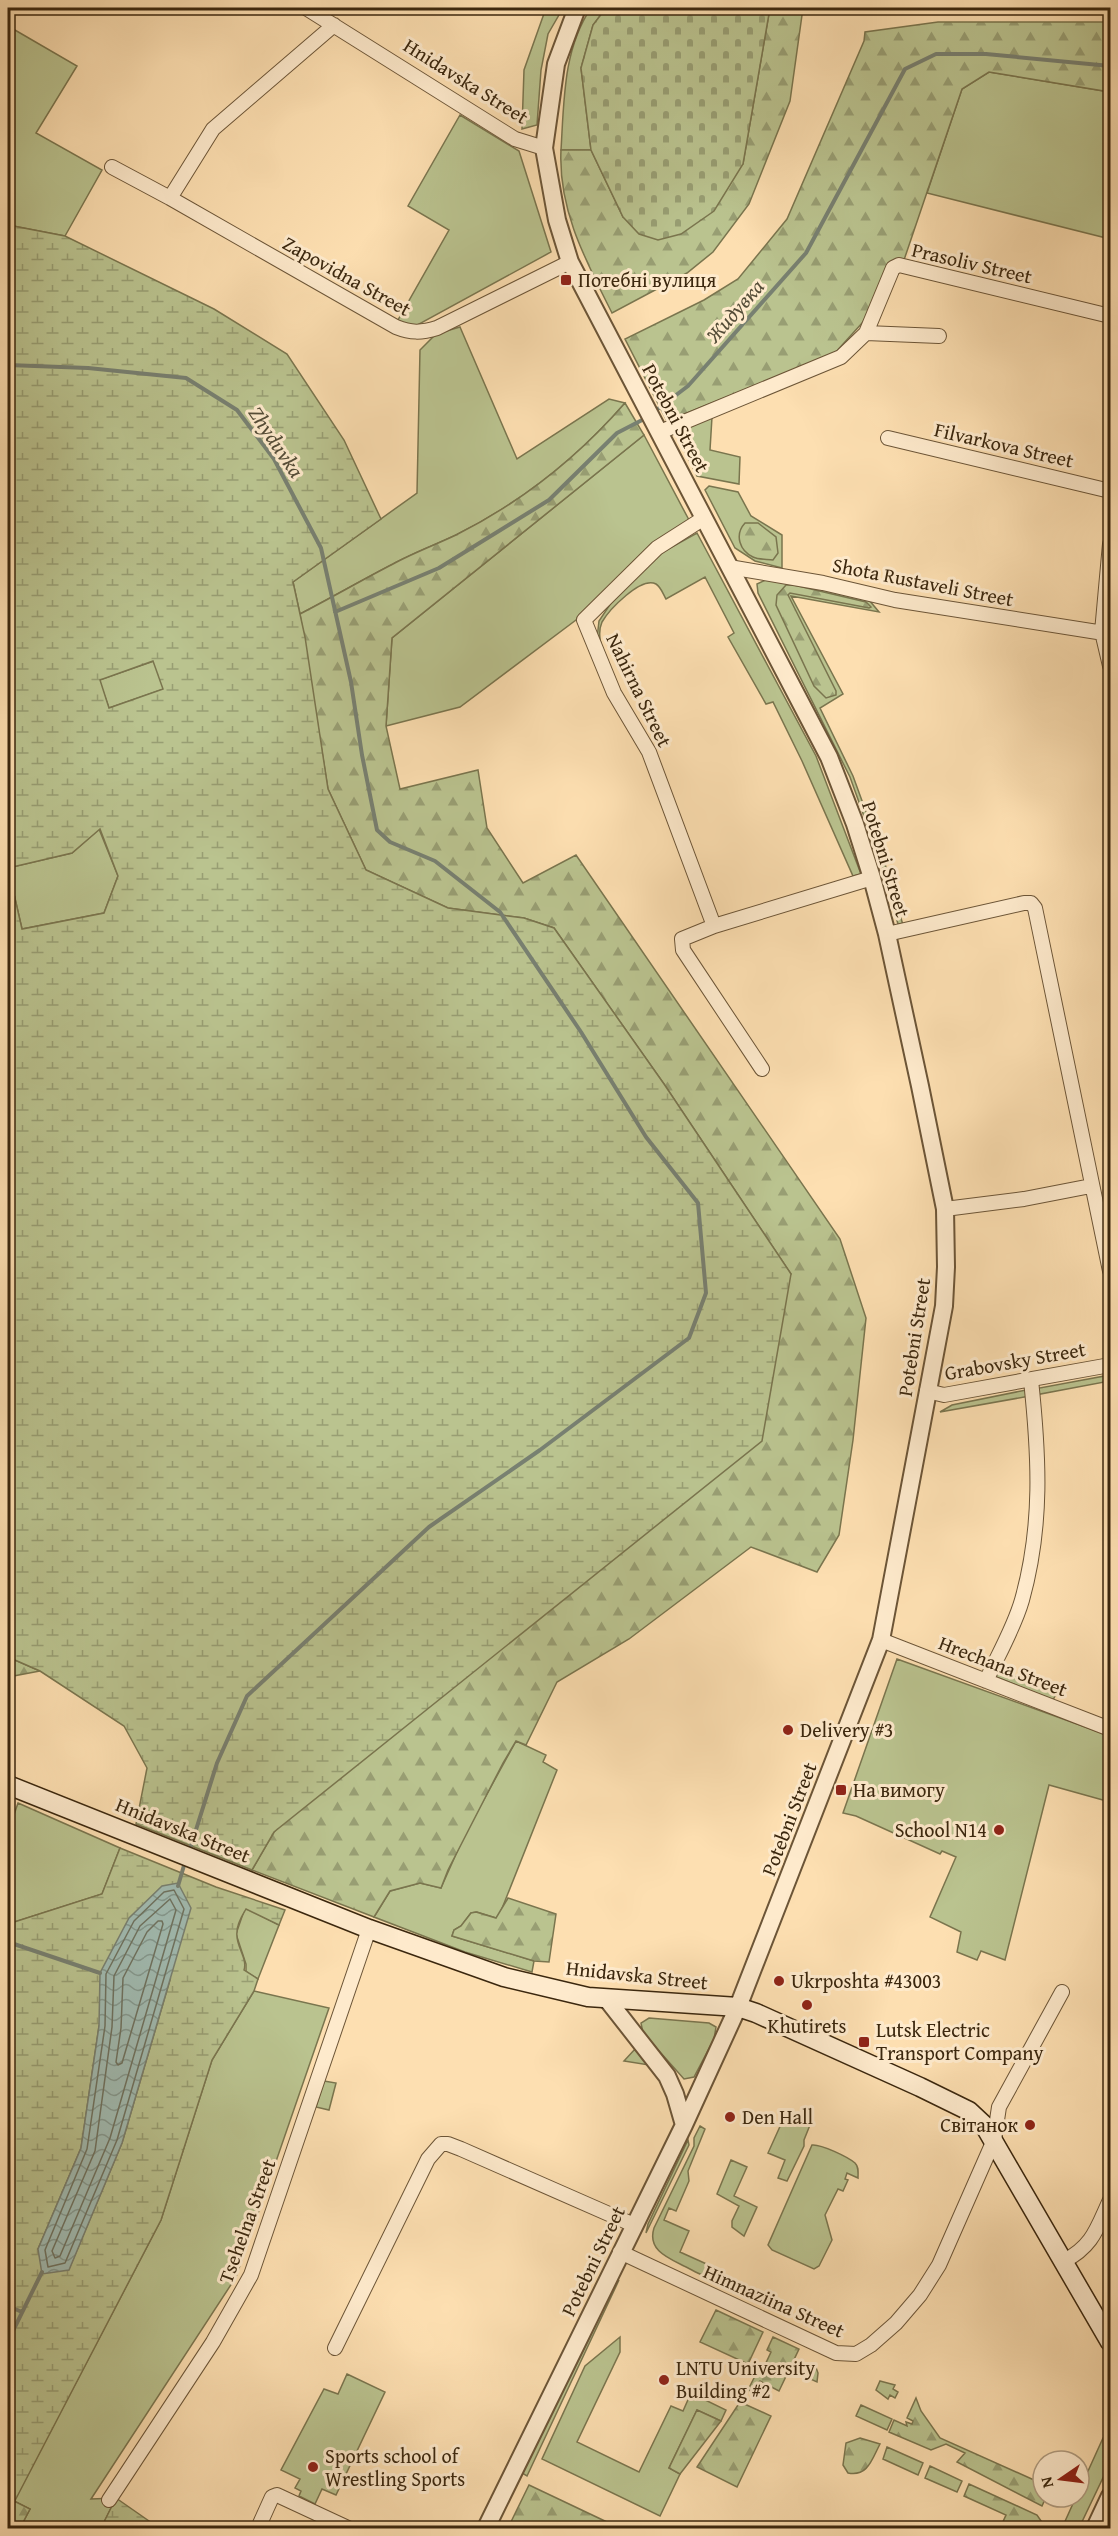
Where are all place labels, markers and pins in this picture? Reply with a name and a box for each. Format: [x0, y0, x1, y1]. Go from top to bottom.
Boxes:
place label: Потебні вулиця [578, 265, 716, 294]
marker: Потебні вулиця [559, 273, 573, 287]
place label: Delivery #3 [800, 1715, 894, 1744]
marker: Delivery #3 [781, 1723, 795, 1737]
place label: На вимогу [853, 1775, 945, 1804]
marker: На вимогу [834, 1783, 848, 1797]
place label: School N14 [895, 1815, 987, 1844]
marker: School N14 [992, 1823, 1006, 1837]
place label: Ukrposhta #43003 [791, 1966, 941, 1995]
marker: Ukrposhta #43003 [772, 1974, 786, 1988]
marker: Khutirets [800, 1998, 814, 2012]
place label: Khutirets [768, 2011, 847, 2040]
place label: Lutsk Electric Transport Company [876, 2015, 1043, 2067]
marker: Lutsk Electric Transport Company [857, 2035, 871, 2049]
place label: Den Hall [742, 2102, 814, 2131]
marker: Den Hall [723, 2110, 737, 2124]
place label: Світанок [940, 2110, 1019, 2139]
marker: Світанок [1023, 2118, 1037, 2132]
place label: LNTU University Building #2 [676, 2353, 815, 2405]
marker: LNTU University Building #2 [657, 2373, 671, 2387]
place label: Sports school of Wrestling Sports [325, 2441, 465, 2493]
marker: Sports school of Wrestling Sports [306, 2460, 320, 2474]

